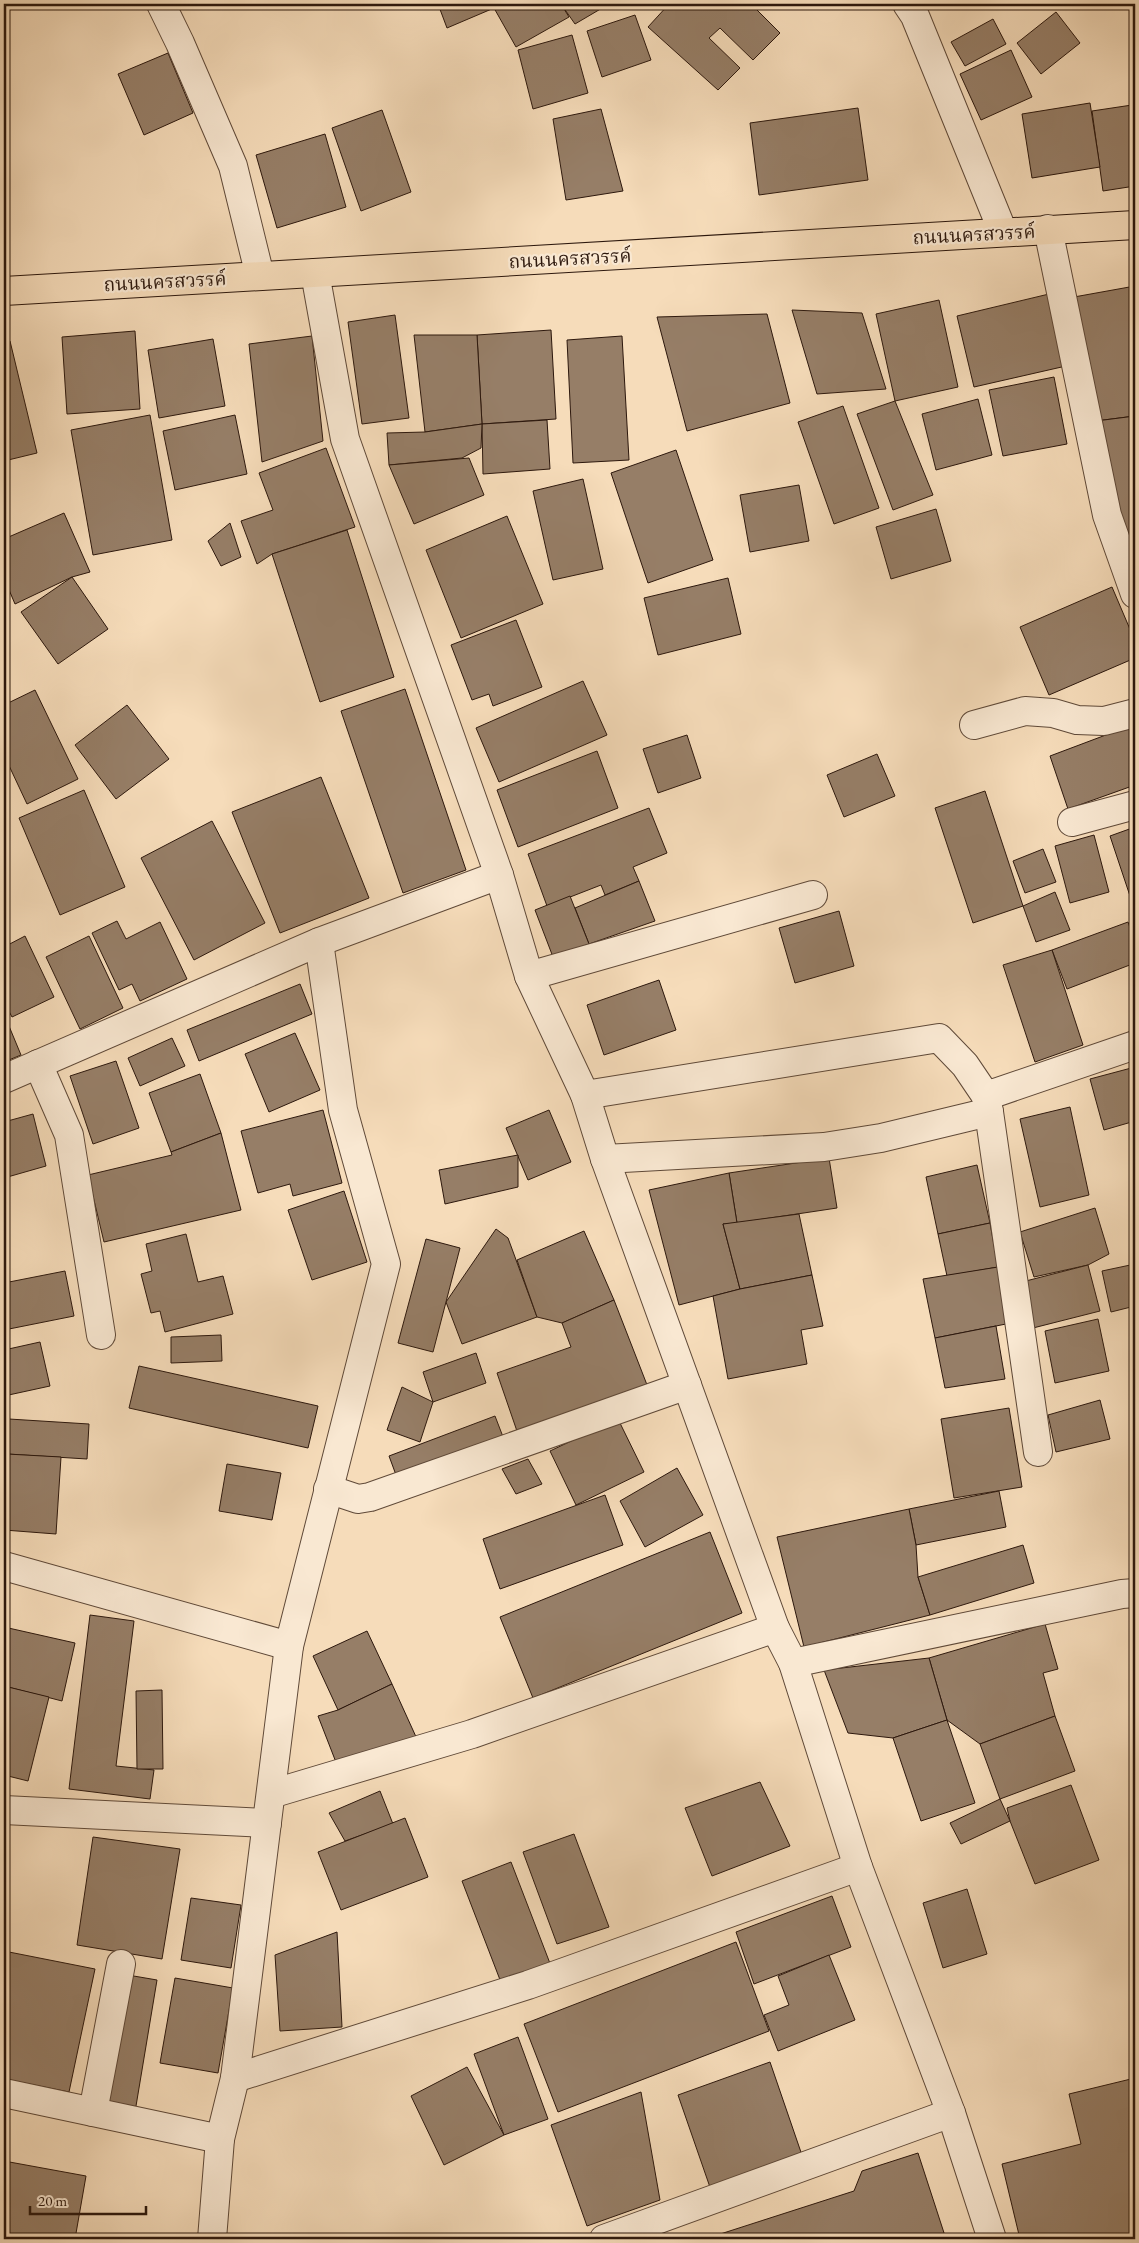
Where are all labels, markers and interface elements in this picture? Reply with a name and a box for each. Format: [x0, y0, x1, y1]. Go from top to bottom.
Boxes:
street label: ถนนนครสวรรค์ [912, 219, 1036, 250]
street label: ถนนนครสวรรค์ [508, 243, 632, 274]
street label: ถนนนครสวรรค์ [103, 266, 227, 297]
scale bar [30, 2183, 146, 2215]
text: 20 m [38, 2191, 67, 2210]

